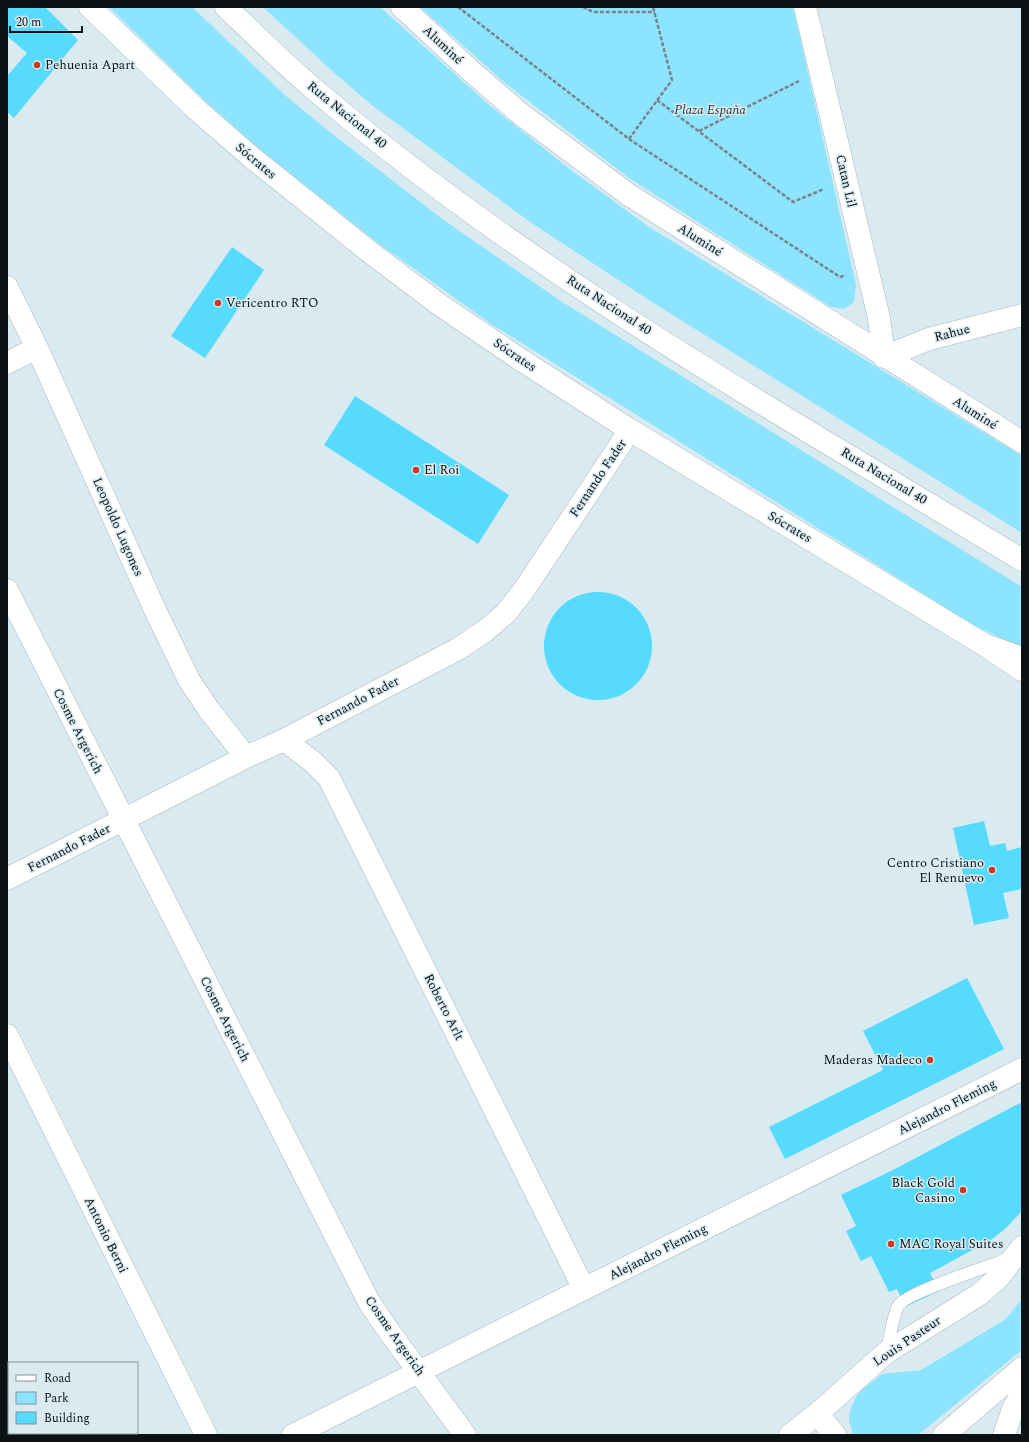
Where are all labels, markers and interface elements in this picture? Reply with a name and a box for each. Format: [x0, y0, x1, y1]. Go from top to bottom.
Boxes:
scale bar [10, 8, 82, 34]
text: 20 m [16, 13, 41, 32]
street label: Aluminé [418, 21, 468, 69]
place label: Pehuenia Apart [45, 55, 135, 75]
marker: Pehuenia Apart [32, 60, 42, 70]
street label: Ruta Nacional 40 [303, 76, 392, 154]
park label: Plaza España [674, 100, 746, 120]
street label: Sócrates [231, 138, 281, 184]
street label: Catan Lil [830, 153, 862, 210]
street label: Aluminé [674, 218, 726, 262]
street label: Ruta Nacional 40 [563, 270, 656, 340]
place label: Vericentro RTO [226, 293, 318, 313]
marker: Vericentro RTO [213, 298, 223, 308]
street label: Rahue [932, 319, 972, 347]
street label: Sócrates [489, 333, 541, 377]
street label: Aluminé [949, 391, 1001, 435]
street label: Fernando Fader [564, 435, 632, 521]
street label: Ruta Nacional 40 [837, 442, 932, 510]
place label: El Roi [424, 460, 459, 480]
marker: El Roi [411, 465, 421, 475]
street label: Leopoldo Lugones [87, 474, 149, 580]
street label: Sócrates [764, 506, 816, 548]
street label: Fernando Fader [313, 671, 403, 731]
street label: Cosme Argerich [48, 685, 108, 778]
street label: Fernando Fader [24, 818, 114, 878]
place label: Centro Cristiano El Renuevo [887, 853, 984, 888]
marker: Centro Cristiano El Renuevo [987, 865, 997, 875]
street label: Roberto Arlt [419, 970, 470, 1044]
street label: Cosme Argerich [195, 973, 255, 1066]
place label: Maderas Madeco [823, 1050, 922, 1070]
marker: Maderas Madeco [925, 1055, 935, 1065]
street label: Alejandro Fleming [894, 1074, 1000, 1140]
place label: Black Gold Casino [892, 1173, 955, 1208]
marker: Black Gold Casino [958, 1185, 968, 1195]
street label: Antonio Berni [79, 1194, 133, 1276]
street label: Alejandro Fleming [605, 1219, 711, 1285]
place label: MAC Royal Suites [899, 1234, 1004, 1254]
marker: MAC Royal Suites [886, 1239, 896, 1249]
street label: Cosme Argerich [360, 1292, 430, 1381]
street label: Louis Pasteur [869, 1311, 945, 1371]
legend [8, 1362, 138, 1434]
text: Road [44, 1369, 71, 1388]
text: Park [44, 1389, 69, 1408]
text: Building [44, 1409, 90, 1428]

